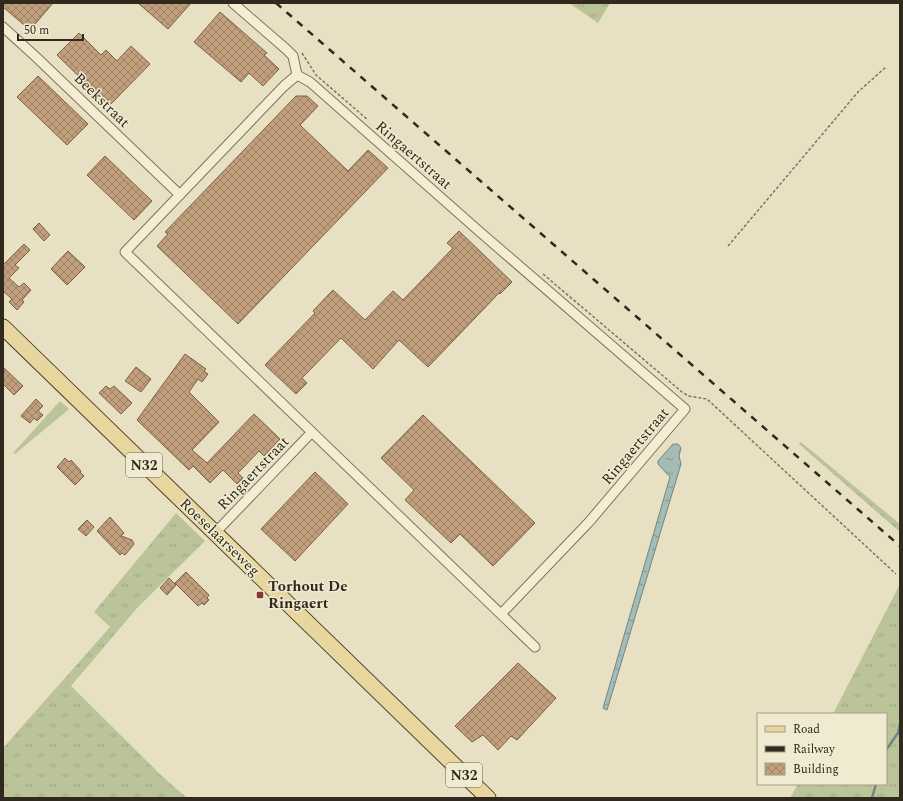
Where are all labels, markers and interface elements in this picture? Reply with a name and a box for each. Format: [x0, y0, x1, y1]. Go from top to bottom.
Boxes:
scale bar [18, 16, 83, 42]
text: 50 m [24, 21, 49, 40]
street label: Beekstraat [68, 68, 135, 133]
street label: Ringaertstraat [370, 116, 457, 195]
street label: Ringaertstraat [596, 403, 675, 490]
street label: Ringaertstraat [212, 431, 295, 516]
road number: N32 [126, 453, 162, 477]
street label: Roeselaarseweg [174, 493, 265, 582]
place label: Torhout De Ringaert [268, 575, 348, 615]
marker: Torhout De Ringaert [255, 590, 265, 600]
legend [757, 713, 887, 785]
text: Road [793, 720, 820, 739]
text: Railway [793, 740, 836, 759]
text: Building [793, 760, 839, 779]
road number: N32 [446, 763, 482, 787]

